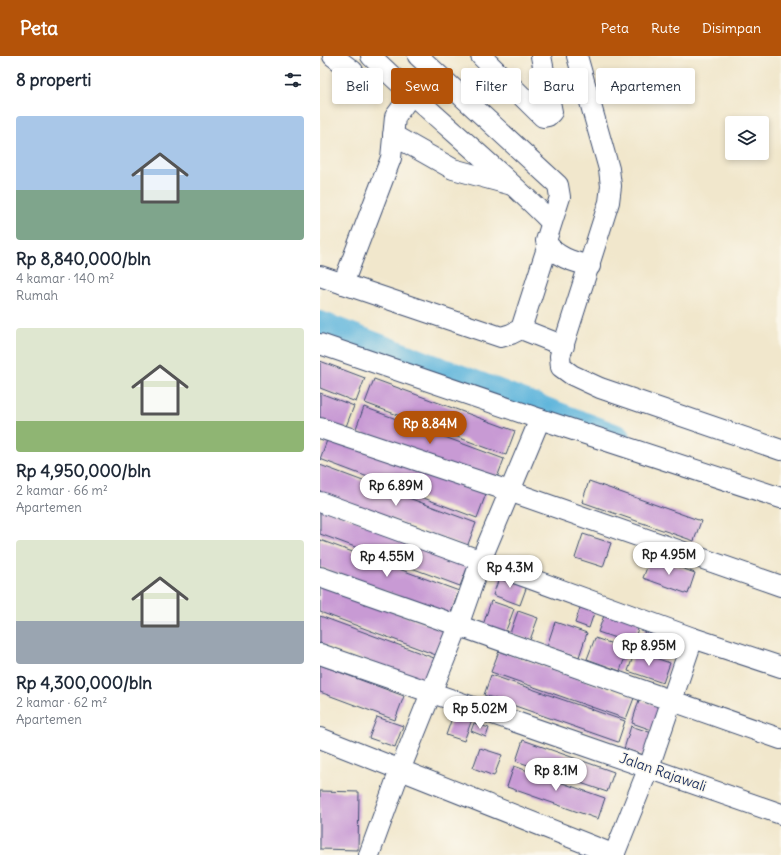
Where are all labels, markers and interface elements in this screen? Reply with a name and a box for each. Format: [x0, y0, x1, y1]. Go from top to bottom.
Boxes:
text: Peta [20, 16, 58, 40]
text: Peta [601, 19, 629, 37]
text: Rute [651, 19, 680, 37]
text: Disimpan [702, 19, 761, 37]
chip: Beli [332, 68, 383, 104]
chip: Sewa [391, 68, 453, 104]
chip: Filter [461, 68, 521, 104]
chip: Baru [529, 68, 588, 104]
chip: Apartemen [596, 68, 695, 104]
text: 8 properti [16, 69, 91, 91]
icon: filters [282, 69, 304, 91]
map controls [725, 116, 769, 160]
button: layers [725, 116, 769, 160]
icon: home [124, 142, 196, 214]
text: Rp 8,840,000/bln [16, 248, 151, 270]
text: 4 kamar · 140 m² [16, 270, 114, 287]
text: Rumah [16, 287, 58, 304]
icon: home [124, 354, 196, 426]
pin: Rp 8.84M [389, 411, 471, 445]
text: Rp 8.84M [403, 415, 457, 432]
text: Rp 4,950,000/bln [16, 460, 151, 482]
pin: Rp 6.89M [355, 473, 437, 507]
text: Rp 6.89M [369, 477, 423, 494]
text: 2 kamar · 66 m² [16, 482, 108, 499]
text: Apartemen [16, 499, 82, 516]
pin: Rp 4.95M [628, 542, 710, 576]
pin: Rp 4.55M [346, 544, 428, 578]
text: Rp 4.95M [642, 546, 696, 563]
text: Rp 4.55M [360, 548, 414, 565]
pin: Rp 4.3M [473, 555, 547, 589]
text: Rp 4.3M [487, 559, 533, 576]
icon: home [124, 566, 196, 638]
pin: Rp 8.95M [608, 633, 690, 667]
text: Rp 8.95M [622, 637, 676, 654]
text: Rp 4,300,000/bln [16, 672, 152, 694]
text: 2 kamar · 62 m² [16, 694, 107, 711]
pin: Rp 5.02M [439, 696, 521, 730]
text: Rp 5.02M [452, 700, 508, 717]
text: Apartemen [16, 711, 82, 728]
street label: Jalan Rajawali [617, 749, 709, 795]
pin: Rp 8.1M [519, 758, 593, 792]
text: Rp 8.1M [534, 762, 578, 779]

